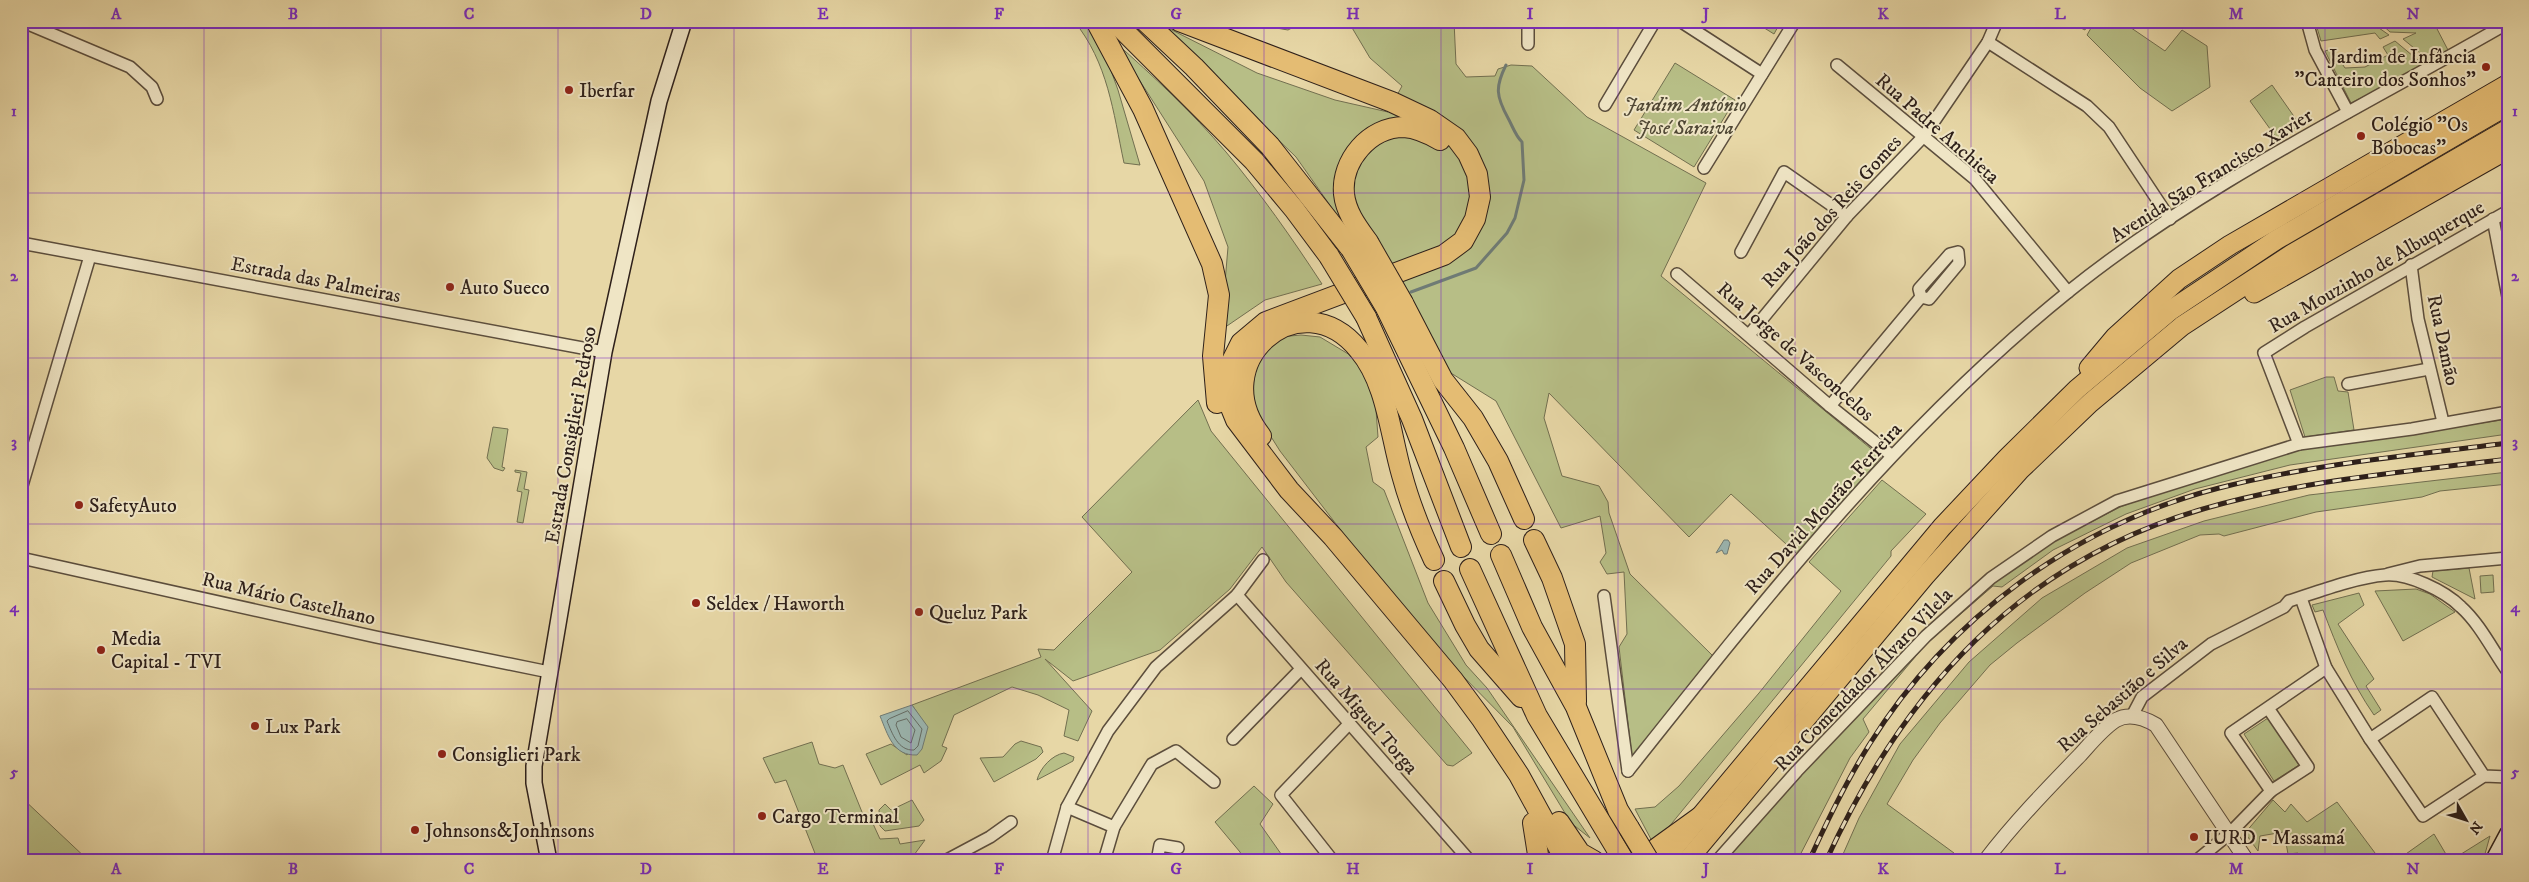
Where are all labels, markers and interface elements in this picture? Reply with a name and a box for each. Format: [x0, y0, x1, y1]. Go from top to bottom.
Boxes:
text: A [110, 4, 122, 24]
text: B [288, 4, 298, 24]
text: C [464, 4, 474, 24]
text: D [640, 4, 652, 24]
text: E [817, 4, 829, 24]
text: F [994, 4, 1004, 24]
text: G [1170, 4, 1182, 24]
text: H [1346, 4, 1360, 24]
text: I [1527, 4, 1534, 24]
text: J [1701, 4, 1710, 24]
text: K [1877, 4, 1889, 24]
text: L [2054, 4, 2066, 24]
text: M [2229, 4, 2244, 24]
text: N [2406, 4, 2420, 24]
place label: Jardim de Infância "Canteiro dos Sonhos" [2295, 45, 2477, 93]
marker: Jardim de Infância "Canteiro dos Sonhos" [2480, 61, 2492, 73]
street label: Rua Padre Anchieta [1870, 68, 2005, 190]
place label: Iberfar [579, 79, 635, 104]
marker: Iberfar [563, 84, 575, 96]
park label: Jardim António José Saraiva [1624, 93, 1746, 141]
text: 1 [11, 101, 17, 121]
text: 1 [2512, 101, 2518, 121]
street label: Avenida São Francisco Xavier [2106, 103, 2318, 249]
place label: Colégio "Os Bobocas" [2371, 113, 2468, 161]
street label: Rua João dos Reis Gomes [1757, 130, 1908, 294]
marker: Colégio "Os Bobocas" [2355, 130, 2367, 142]
street label: Rua Mouzinho de Albuquerque [2264, 195, 2489, 339]
street label: Estrada das Palmeiras [229, 252, 403, 309]
text: 2 [10, 266, 19, 286]
text: 2 [2511, 266, 2520, 286]
place label: Auto Sueco [460, 276, 550, 301]
street label: Rua Jorge de Vasconcelos [1711, 277, 1879, 427]
marker: Auto Sueco [444, 281, 456, 293]
street label: Rua Damão [2421, 293, 2464, 388]
street label: Estrada Consiglieri Pedroso [540, 325, 603, 546]
street label: Rua David Mourão-Ferreira [1740, 417, 1908, 600]
text: 3 [11, 432, 17, 452]
text: 3 [2512, 432, 2518, 452]
place label: SafetyAuto [89, 494, 177, 519]
marker: SafetyAuto [73, 499, 85, 511]
street label: Rua Mário Castelhano [199, 567, 378, 632]
street label: Rua Comendador Álvaro Vilela [1769, 582, 1959, 777]
place label: Seldex / Haworth [706, 592, 845, 617]
text: 4 [8, 597, 19, 617]
marker: Seldex / Haworth [690, 597, 702, 609]
text: 4 [2509, 597, 2520, 617]
place label: Queluz Park [929, 601, 1028, 626]
marker: Queluz Park [913, 606, 925, 618]
place label: Media Capital - TVI [111, 627, 222, 675]
street label: Rua Sebastião e Silva [2053, 631, 2194, 759]
marker: Media Capital - TVI [95, 644, 107, 656]
street label: Rua Miguel Torga [1309, 654, 1423, 780]
place label: Lux Park [265, 715, 341, 740]
marker: Lux Park [249, 720, 261, 732]
place label: Consiglieri Park [452, 743, 581, 768]
marker: Consiglieri Park [436, 748, 448, 760]
text: 5 [9, 762, 18, 782]
text: 5 [2510, 762, 2519, 782]
north arrow [2442, 794, 2492, 844]
place label: Cargo Terminal [772, 805, 899, 830]
marker: Cargo Terminal [756, 810, 768, 822]
text: N [2464, 817, 2486, 838]
place label: Johnsons&Jonhnsons [423, 819, 595, 844]
marker: Johnsons&Jonhnsons [409, 824, 421, 836]
place label: IURD - Massamá [2204, 826, 2345, 851]
marker: IURD - Massamá [2188, 831, 2200, 843]
text: A [110, 859, 122, 879]
text: B [288, 859, 298, 879]
text: C [464, 859, 474, 879]
text: D [640, 859, 652, 879]
text: E [817, 859, 829, 879]
text: F [994, 859, 1004, 879]
text: G [1170, 859, 1182, 879]
text: H [1346, 859, 1360, 879]
text: I [1527, 859, 1534, 879]
text: J [1701, 859, 1710, 879]
text: K [1877, 859, 1889, 879]
text: L [2054, 859, 2066, 879]
text: M [2229, 859, 2244, 879]
text: N [2406, 859, 2420, 879]

